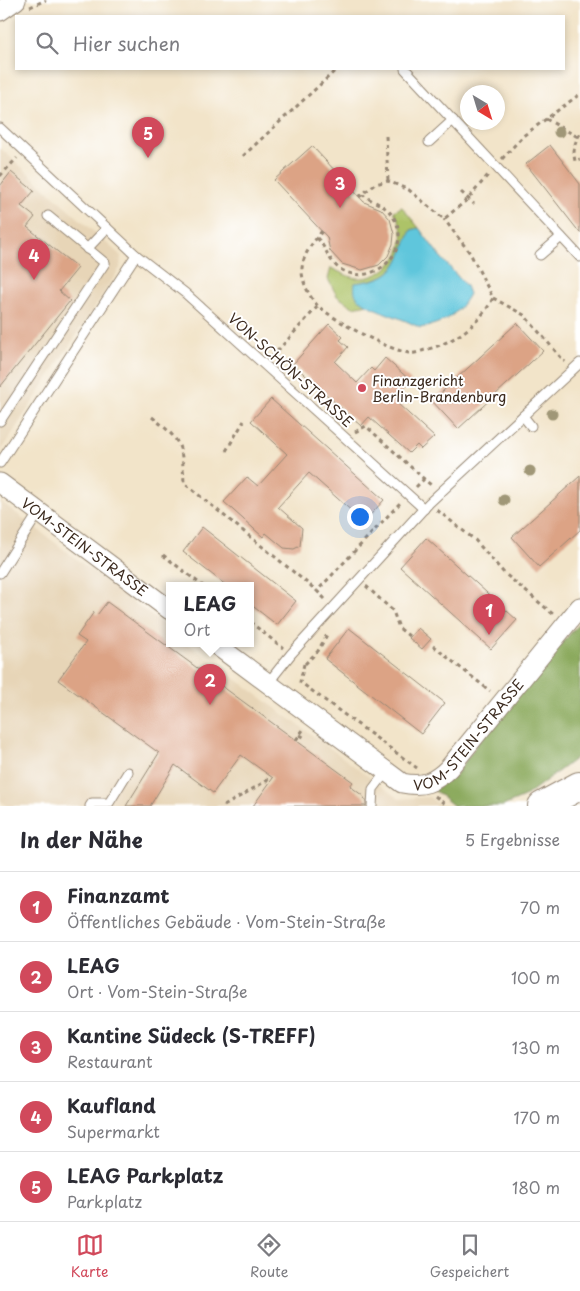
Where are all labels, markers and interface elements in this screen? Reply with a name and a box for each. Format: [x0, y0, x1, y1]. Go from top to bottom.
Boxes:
search box [15, 15, 565, 70]
icon: search [33, 29, 61, 57]
text: Hier suchen [73, 29, 180, 57]
north arrow [460, 85, 505, 130]
pin: 5 [132, 117, 164, 158]
pin: 3 [324, 167, 356, 208]
pin: 4 [18, 239, 50, 280]
street label: VON-SCHÖN-STRASSE [224, 308, 358, 432]
place label: Finanzgericht Berlin-Brandenburg [372, 370, 506, 407]
marker: Finanzgericht Berlin-Brandenburg [356, 382, 368, 394]
street label: VOM-STEIN-STRASSE [17, 492, 153, 601]
your location [347, 504, 373, 530]
popup [166, 582, 254, 647]
text: LEAG [184, 589, 236, 617]
pin: 1 [473, 594, 505, 635]
text: Ort [184, 617, 210, 641]
pin: 2 [194, 664, 226, 705]
street label: VOM-STEIN-STRASSE [413, 674, 528, 795]
text: In der Nähe [20, 823, 142, 855]
text: 5 Ergebnisse [465, 827, 560, 851]
text: Finanzamt [67, 881, 169, 909]
text: 1 [32, 895, 40, 919]
text: 70 m [520, 895, 560, 919]
text: Öffentliches Gebäude · Vom-Stein-Straße [67, 909, 386, 933]
text: LEAG [67, 951, 120, 979]
text: 2 [30, 965, 42, 989]
text: 100 m [511, 965, 560, 989]
text: Ort · Vom-Stein-Straße [67, 979, 247, 1003]
text: Kantine Südeck (S-TREFF) [67, 1021, 316, 1049]
text: 3 [31, 1035, 41, 1059]
text: 130 m [512, 1035, 560, 1059]
text: Restaurant [67, 1049, 153, 1073]
text: Kaufland [67, 1091, 156, 1119]
text: 4 [31, 1105, 41, 1129]
text: 170 m [514, 1105, 560, 1129]
text: Supermarkt [67, 1119, 160, 1143]
text: LEAG Parkplatz [67, 1161, 223, 1189]
text: 5 [31, 1175, 41, 1199]
text: 180 m [512, 1175, 560, 1199]
text: Parkplatz [67, 1189, 142, 1213]
tab: Karte [71, 1231, 109, 1282]
tab: Route [250, 1231, 288, 1282]
tab: Gespeichert [430, 1231, 509, 1282]

